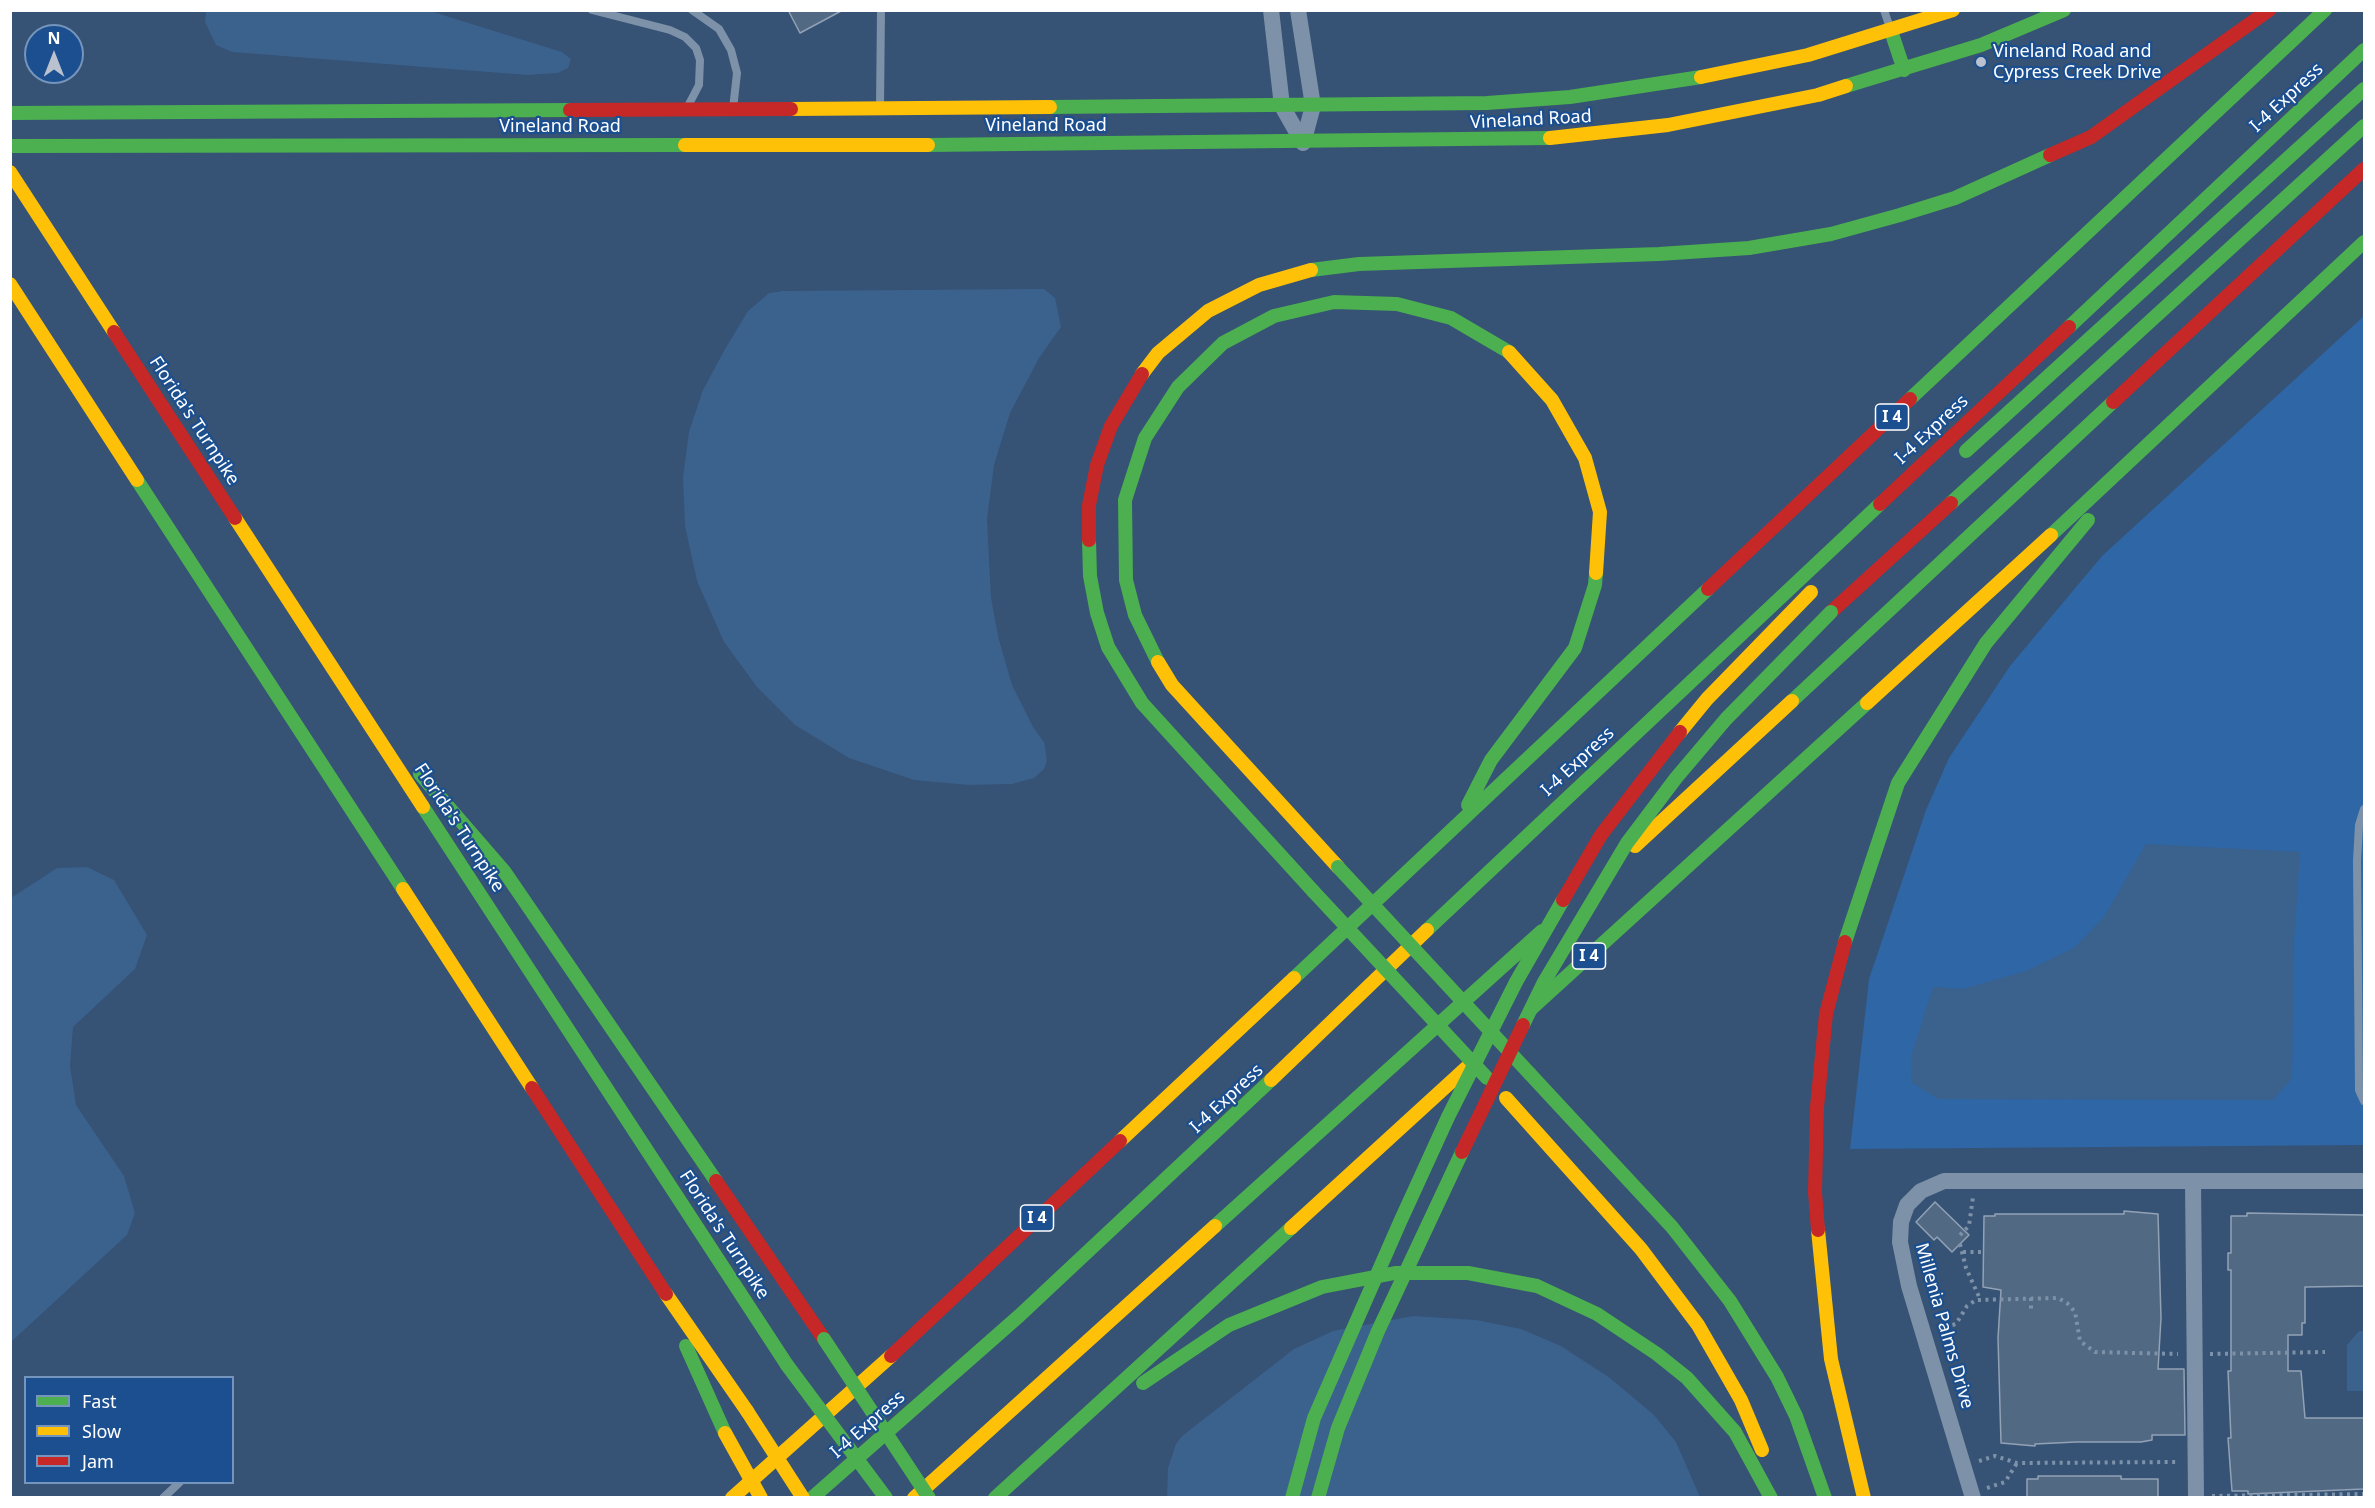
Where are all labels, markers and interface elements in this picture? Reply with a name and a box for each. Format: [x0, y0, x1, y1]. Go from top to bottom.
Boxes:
north arrow [24, 24, 84, 84]
text: N [47, 27, 61, 49]
place label: Vineland Road and Cypress Creek Drive [1993, 41, 2161, 84]
marker: Vineland Road and Cypress Creek Drive [1974, 55, 1988, 69]
street label: I-4 Express [2246, 59, 2328, 137]
street label: Vineland Road [1470, 106, 1592, 134]
street label: Vineland Road [985, 115, 1107, 137]
street label: Vineland Road [499, 116, 621, 138]
street label: Florida's Turnpike [144, 353, 244, 489]
street label: I-4 Express [1891, 391, 1973, 469]
road number: I 4 [1876, 404, 1908, 430]
street label: I-4 Express [1537, 723, 1619, 801]
street label: Florida's Turnpike [409, 760, 509, 896]
road number: I 4 [1572, 943, 1606, 969]
street label: I-4 Express [1186, 1060, 1268, 1138]
street label: Florida's Turnpike [674, 1167, 774, 1303]
road number: I 4 [1020, 1205, 1054, 1231]
street label: Millenia Palms Drive [1910, 1241, 1978, 1411]
legend [24, 1376, 234, 1484]
street label: I-4 Express [826, 1387, 910, 1463]
text: Fast [82, 1389, 117, 1413]
text: Slow [82, 1419, 121, 1443]
text: Jam [82, 1449, 114, 1473]

